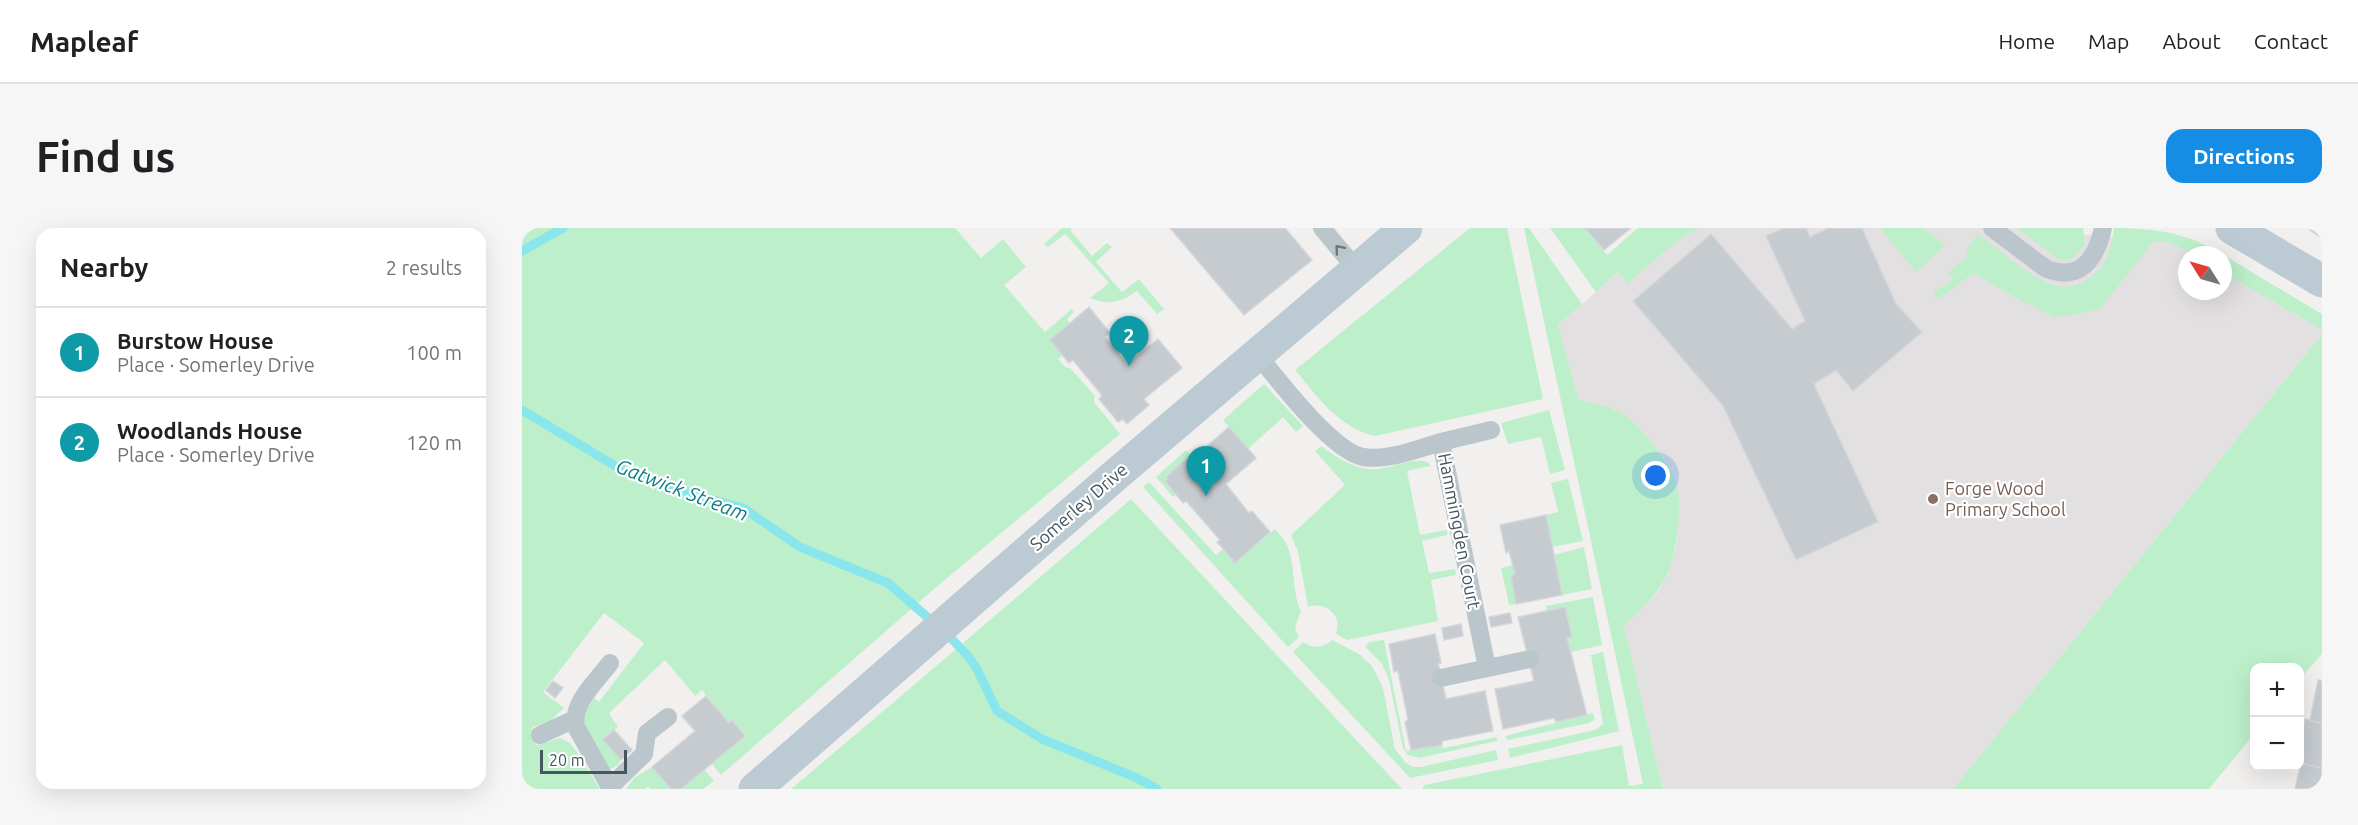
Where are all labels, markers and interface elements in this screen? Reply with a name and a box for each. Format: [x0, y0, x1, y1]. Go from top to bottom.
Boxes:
text: Mapleaf [30, 26, 138, 57]
text: Home [1998, 29, 2055, 53]
text: Map [2088, 29, 2129, 53]
text: About [2162, 29, 2221, 53]
text: Contact [2254, 29, 2328, 53]
button: Directions [2166, 129, 2322, 183]
text: Find us [36, 133, 175, 180]
one-way arrow [1335, 245, 1346, 256]
north arrow [2178, 246, 2232, 300]
text: Nearby [60, 253, 148, 282]
text: 2 results [386, 256, 462, 279]
pin: 2 [1110, 316, 1148, 366]
text: Burstow House [117, 328, 274, 353]
text: 1 [74, 341, 85, 364]
text: 100 m [406, 341, 462, 364]
text: Place · Somerley Drive [117, 353, 315, 376]
text: Woodlands House [117, 418, 302, 443]
text: 2 [74, 431, 85, 454]
text: 120 m [406, 431, 462, 454]
text: Place · Somerley Drive [117, 443, 315, 466]
pin: 1 [1186, 446, 1226, 496]
street label: Hammingden Court [1435, 451, 1485, 610]
water label: Gatwick Stream [613, 454, 752, 525]
street label: Somerley Drive [1026, 459, 1131, 554]
your location [1641, 461, 1670, 490]
place label: Forge Wood Primary School [1945, 478, 2066, 519]
marker: Forge Wood Primary School [1926, 492, 1940, 506]
map controls [2250, 663, 2304, 771]
button: + [2250, 663, 2304, 717]
button: − [2250, 717, 2304, 771]
scale bar [540, 747, 627, 774]
text: 20 m [549, 751, 585, 769]

